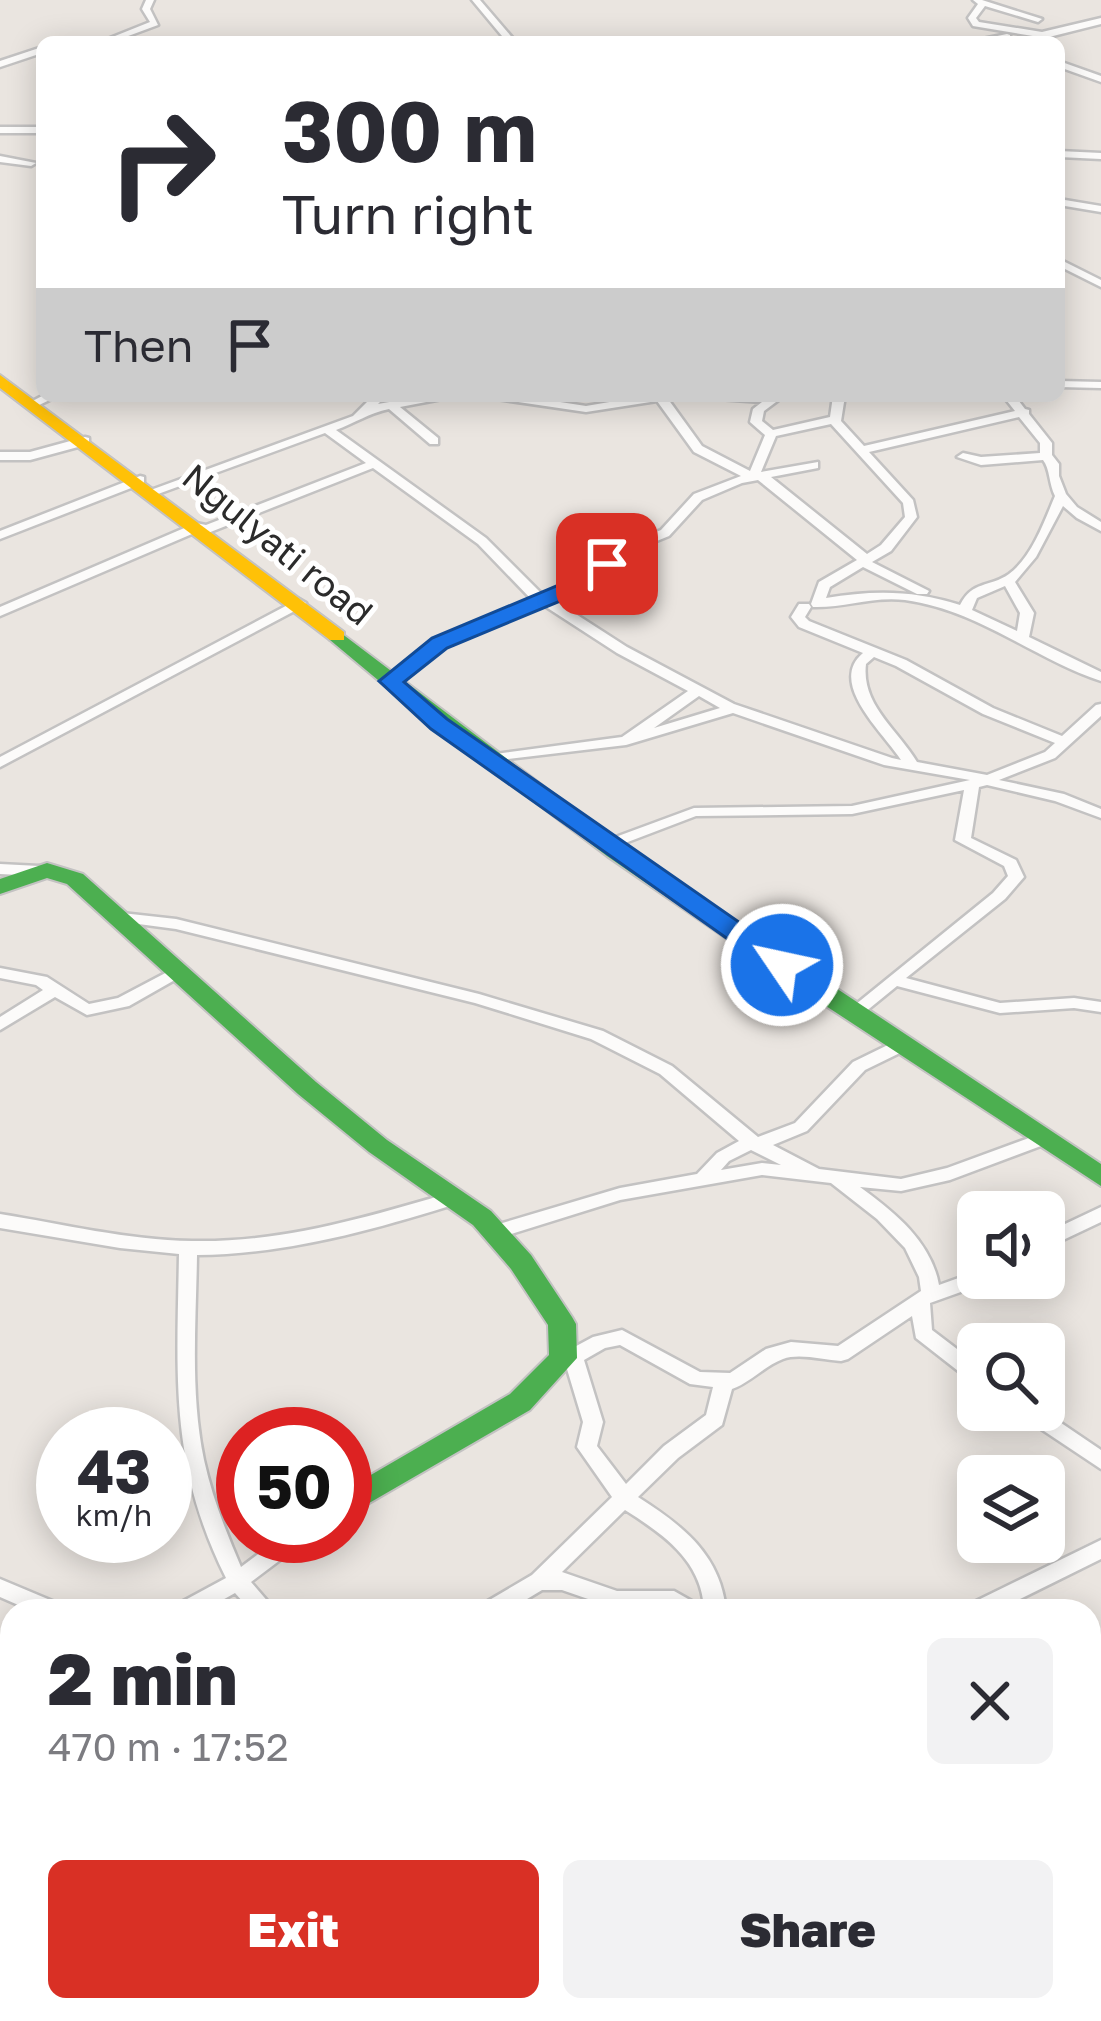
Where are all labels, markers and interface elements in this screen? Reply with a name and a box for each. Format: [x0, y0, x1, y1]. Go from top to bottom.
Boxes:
text: 300 m [282, 80, 537, 180]
icon: right [84, 84, 240, 240]
text: Turn right [282, 181, 534, 246]
icon: arrive [217, 312, 283, 378]
text: Then [84, 318, 193, 372]
street label: Ngulyati road [174, 454, 382, 634]
pin [556, 513, 658, 615]
icon: arrive [574, 531, 640, 597]
position arrow [719, 902, 845, 1028]
map controls [957, 1191, 1065, 1563]
button: sound [957, 1191, 1065, 1299]
button: search [957, 1323, 1065, 1431]
speed limit sign: 50 [216, 1407, 372, 1563]
text: 43 [77, 1434, 151, 1506]
button: layers [957, 1455, 1065, 1563]
text: km/h [76, 1497, 152, 1533]
text: 2 min [48, 1634, 238, 1721]
button: close [927, 1638, 1053, 1764]
text: 470 m · 17:52 [48, 1723, 289, 1770]
button: Exit [48, 1860, 539, 1998]
button: Share [563, 1860, 1053, 1998]

